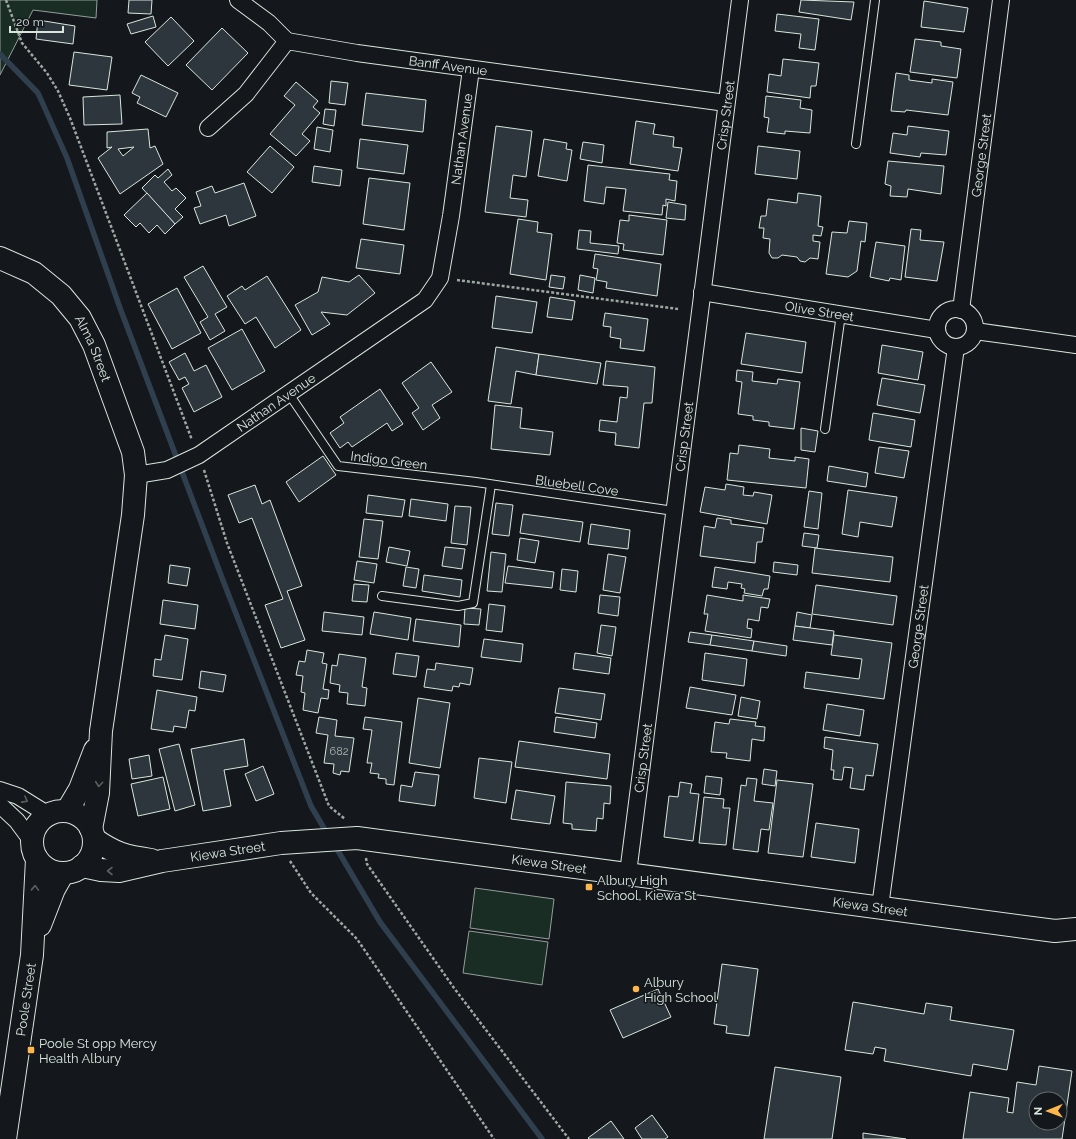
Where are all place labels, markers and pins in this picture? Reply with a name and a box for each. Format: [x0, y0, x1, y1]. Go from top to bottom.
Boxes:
place label: Albury High School, Kiewa St [597, 873, 697, 903]
marker: Albury High School, Kiewa St [584, 882, 594, 892]
place label: Albury High School [644, 975, 717, 1005]
marker: Albury High School [631, 984, 641, 994]
place label: Poole St opp Mercy Health Albury [39, 1036, 157, 1066]
marker: Poole St opp Mercy Health Albury [26, 1045, 36, 1055]

